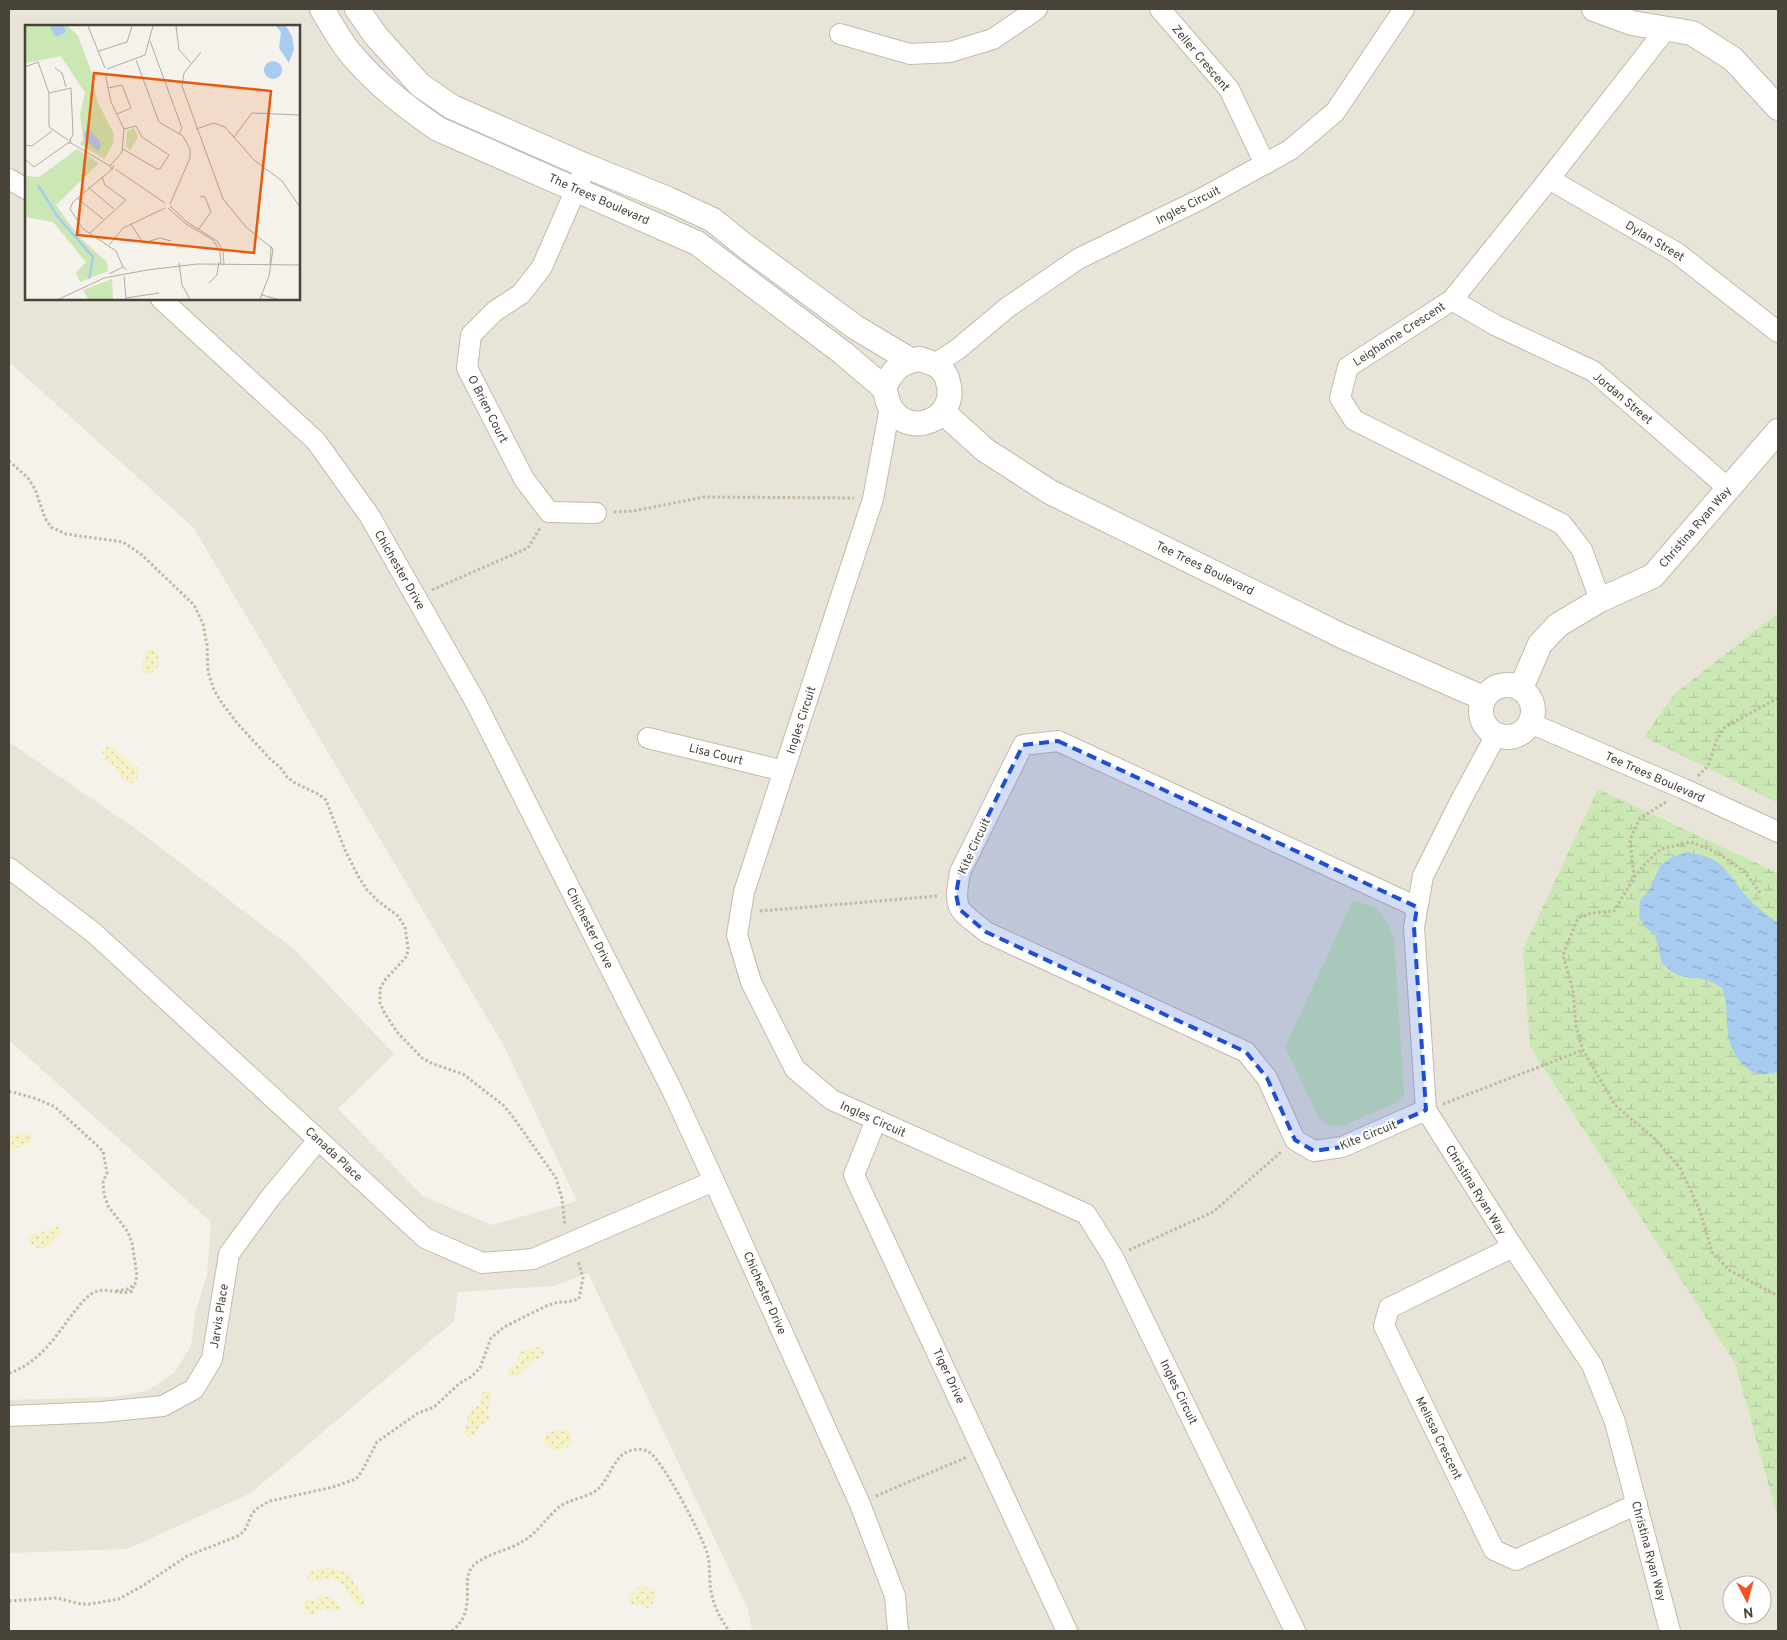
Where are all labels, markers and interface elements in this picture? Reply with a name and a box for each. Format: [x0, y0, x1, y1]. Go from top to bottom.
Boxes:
street label: Zeller Crescent [1168, 22, 1233, 95]
inset map [25, 25, 300, 300]
street label: The Trees Boulevard [546, 170, 652, 229]
street label: Ingles Circuit [1153, 183, 1223, 229]
street label: Dylan Street [1622, 218, 1687, 266]
street label: Leighanne Crescent [1350, 299, 1449, 371]
street label: Jordan Street [1589, 369, 1656, 428]
street label: O Brien Court [463, 373, 511, 446]
street label: Christina Ryan Way [1656, 483, 1736, 572]
street label: Chichester Drive [370, 528, 428, 613]
street label: Tee Trees Boulevard [1153, 538, 1256, 600]
street label: Ingles Circuit [783, 684, 820, 756]
street label: Lisa Court [687, 741, 744, 769]
street label: Tee Trees Boulevard [1602, 749, 1707, 807]
street label: Kite Circuit [955, 816, 995, 877]
street label: Chichester Drive [562, 885, 616, 972]
street label: Ingles Circuit [837, 1098, 908, 1142]
street label: Kite Circuit [1338, 1117, 1399, 1155]
street label: Canada Place [301, 1124, 366, 1186]
street label: Christina Ryan Way [1441, 1143, 1509, 1239]
street label: Chichester Drive [739, 1249, 790, 1337]
street label: Jarvis Place [207, 1283, 233, 1350]
street label: Tiger Drive [928, 1346, 968, 1407]
street label: Ingles Circuit [1155, 1357, 1201, 1428]
street label: Melissa Crescent [1411, 1394, 1465, 1483]
street label: Christina Ryan Way [1627, 1499, 1669, 1603]
north arrow [1722, 1575, 1772, 1625]
text: N [1742, 1602, 1754, 1620]

